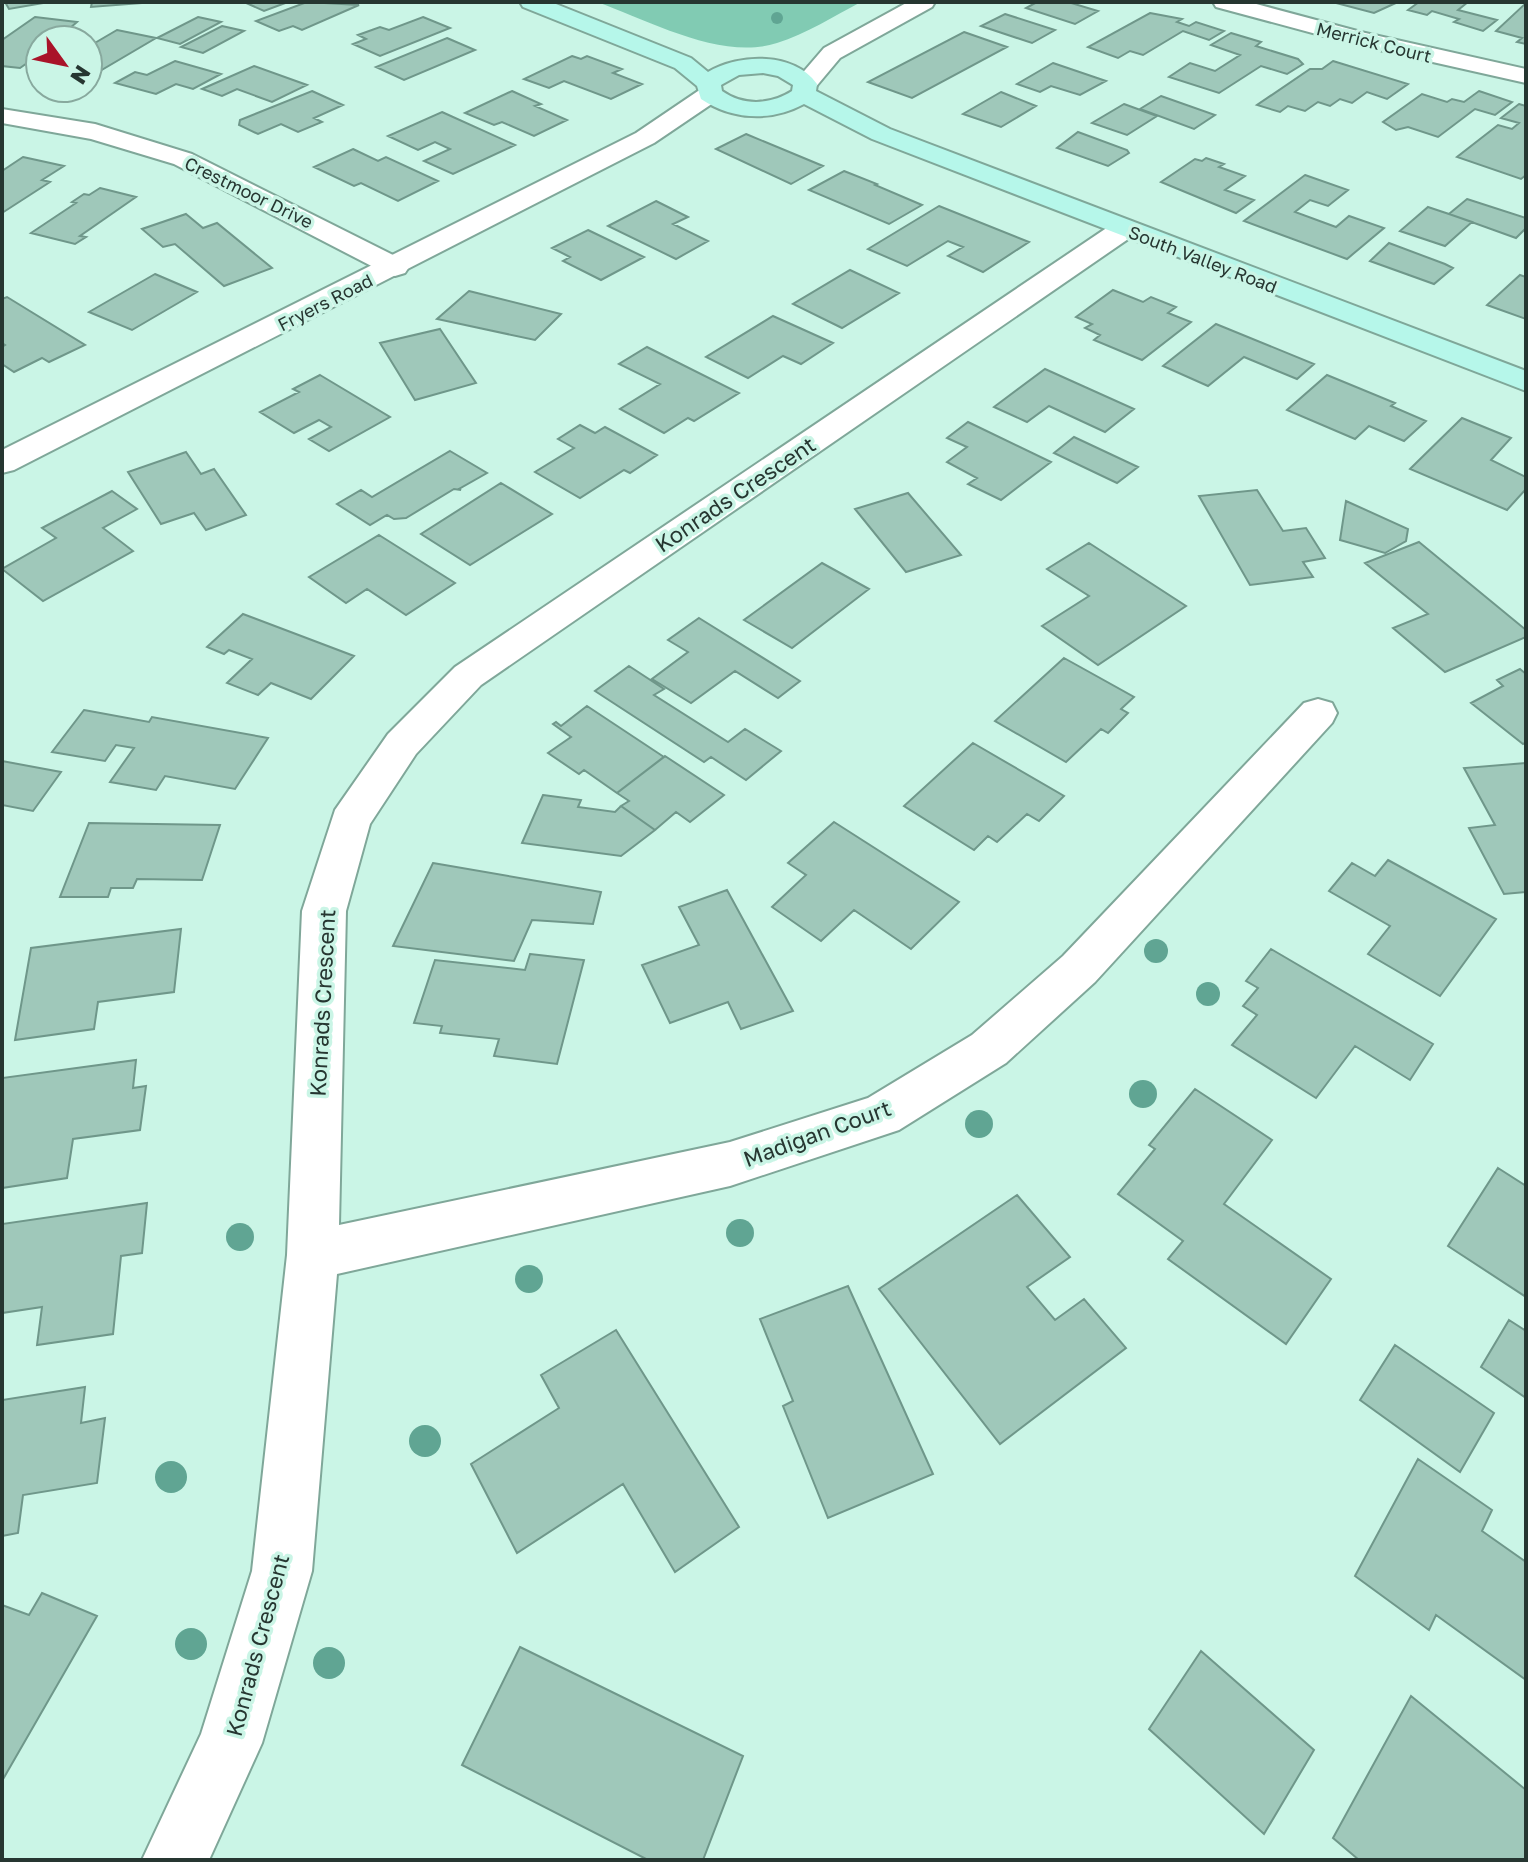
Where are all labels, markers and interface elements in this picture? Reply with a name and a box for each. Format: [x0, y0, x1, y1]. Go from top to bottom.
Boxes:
street label: Merrick Court [1314, 17, 1434, 67]
north arrow [24, 24, 104, 104]
text: N [65, 61, 97, 90]
street label: Crestmoor Drive [181, 151, 317, 233]
street label: South Valley Road [1126, 221, 1280, 297]
street label: Fryers Road [274, 269, 376, 335]
street label: Konrads Crescent [650, 430, 820, 558]
street label: Konrads Crescent [304, 909, 340, 1097]
street label: Madigan Court [740, 1094, 894, 1172]
street label: Konrads Crescent [220, 1551, 294, 1739]

